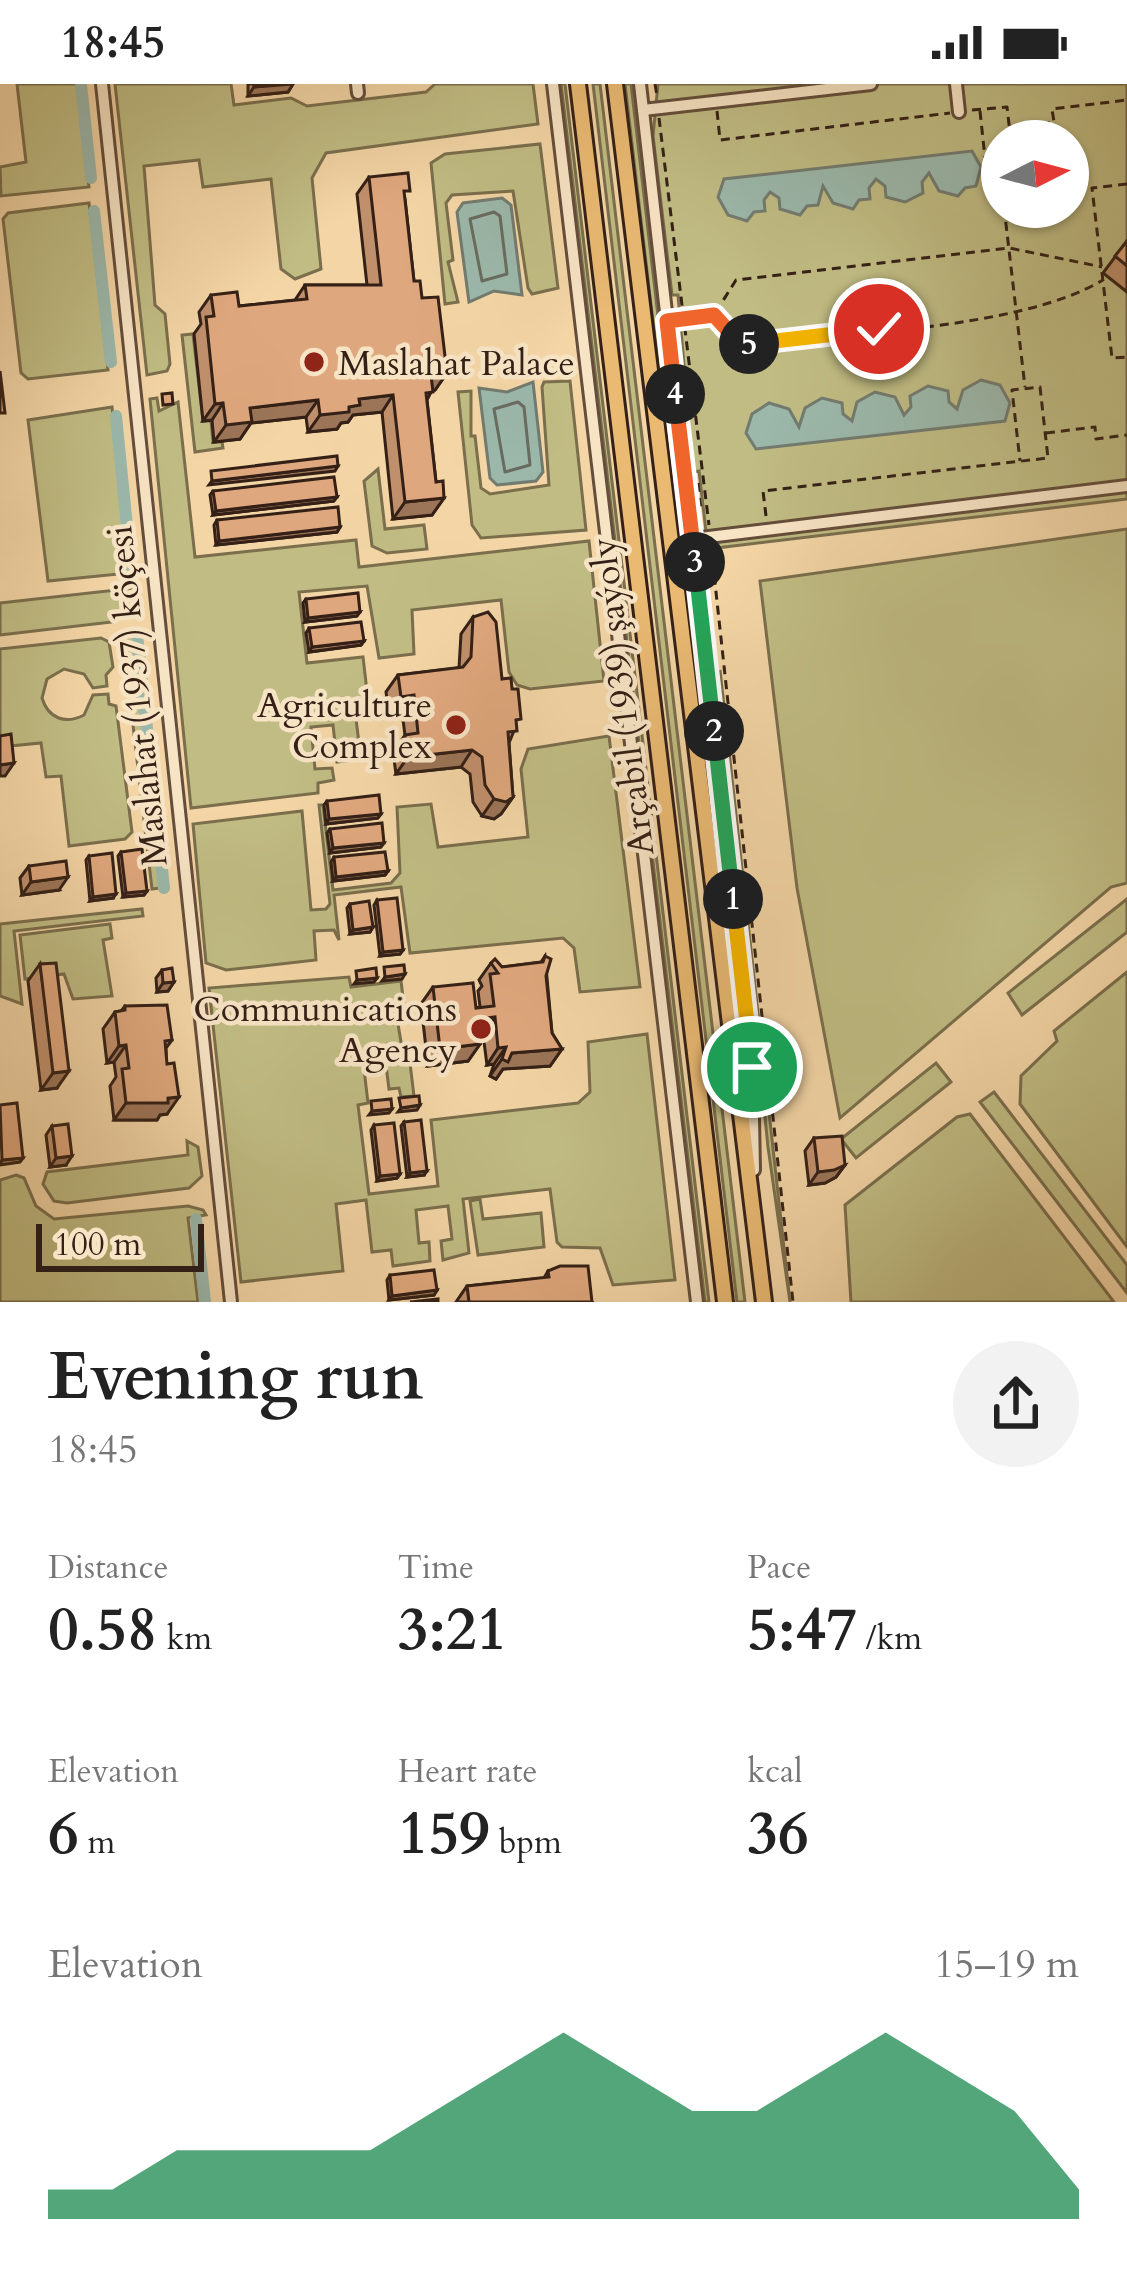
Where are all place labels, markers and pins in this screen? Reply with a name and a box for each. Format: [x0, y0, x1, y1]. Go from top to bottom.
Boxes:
pin [828, 278, 930, 380]
pin: 5 [719, 314, 779, 374]
place label: Maslahat Palace [338, 339, 575, 388]
marker: Maslahat Palace [301, 349, 327, 375]
pin: 4 [645, 364, 705, 424]
pin: 3 [665, 532, 725, 592]
place label: Agriculture Complex [257, 681, 432, 771]
pin: 2 [684, 701, 744, 761]
marker: Agriculture Complex [443, 712, 469, 738]
pin: 1 [703, 869, 763, 929]
place label: Communications Agency [193, 985, 457, 1075]
marker: Communications Agency [468, 1016, 494, 1042]
pin [701, 1016, 803, 1118]

